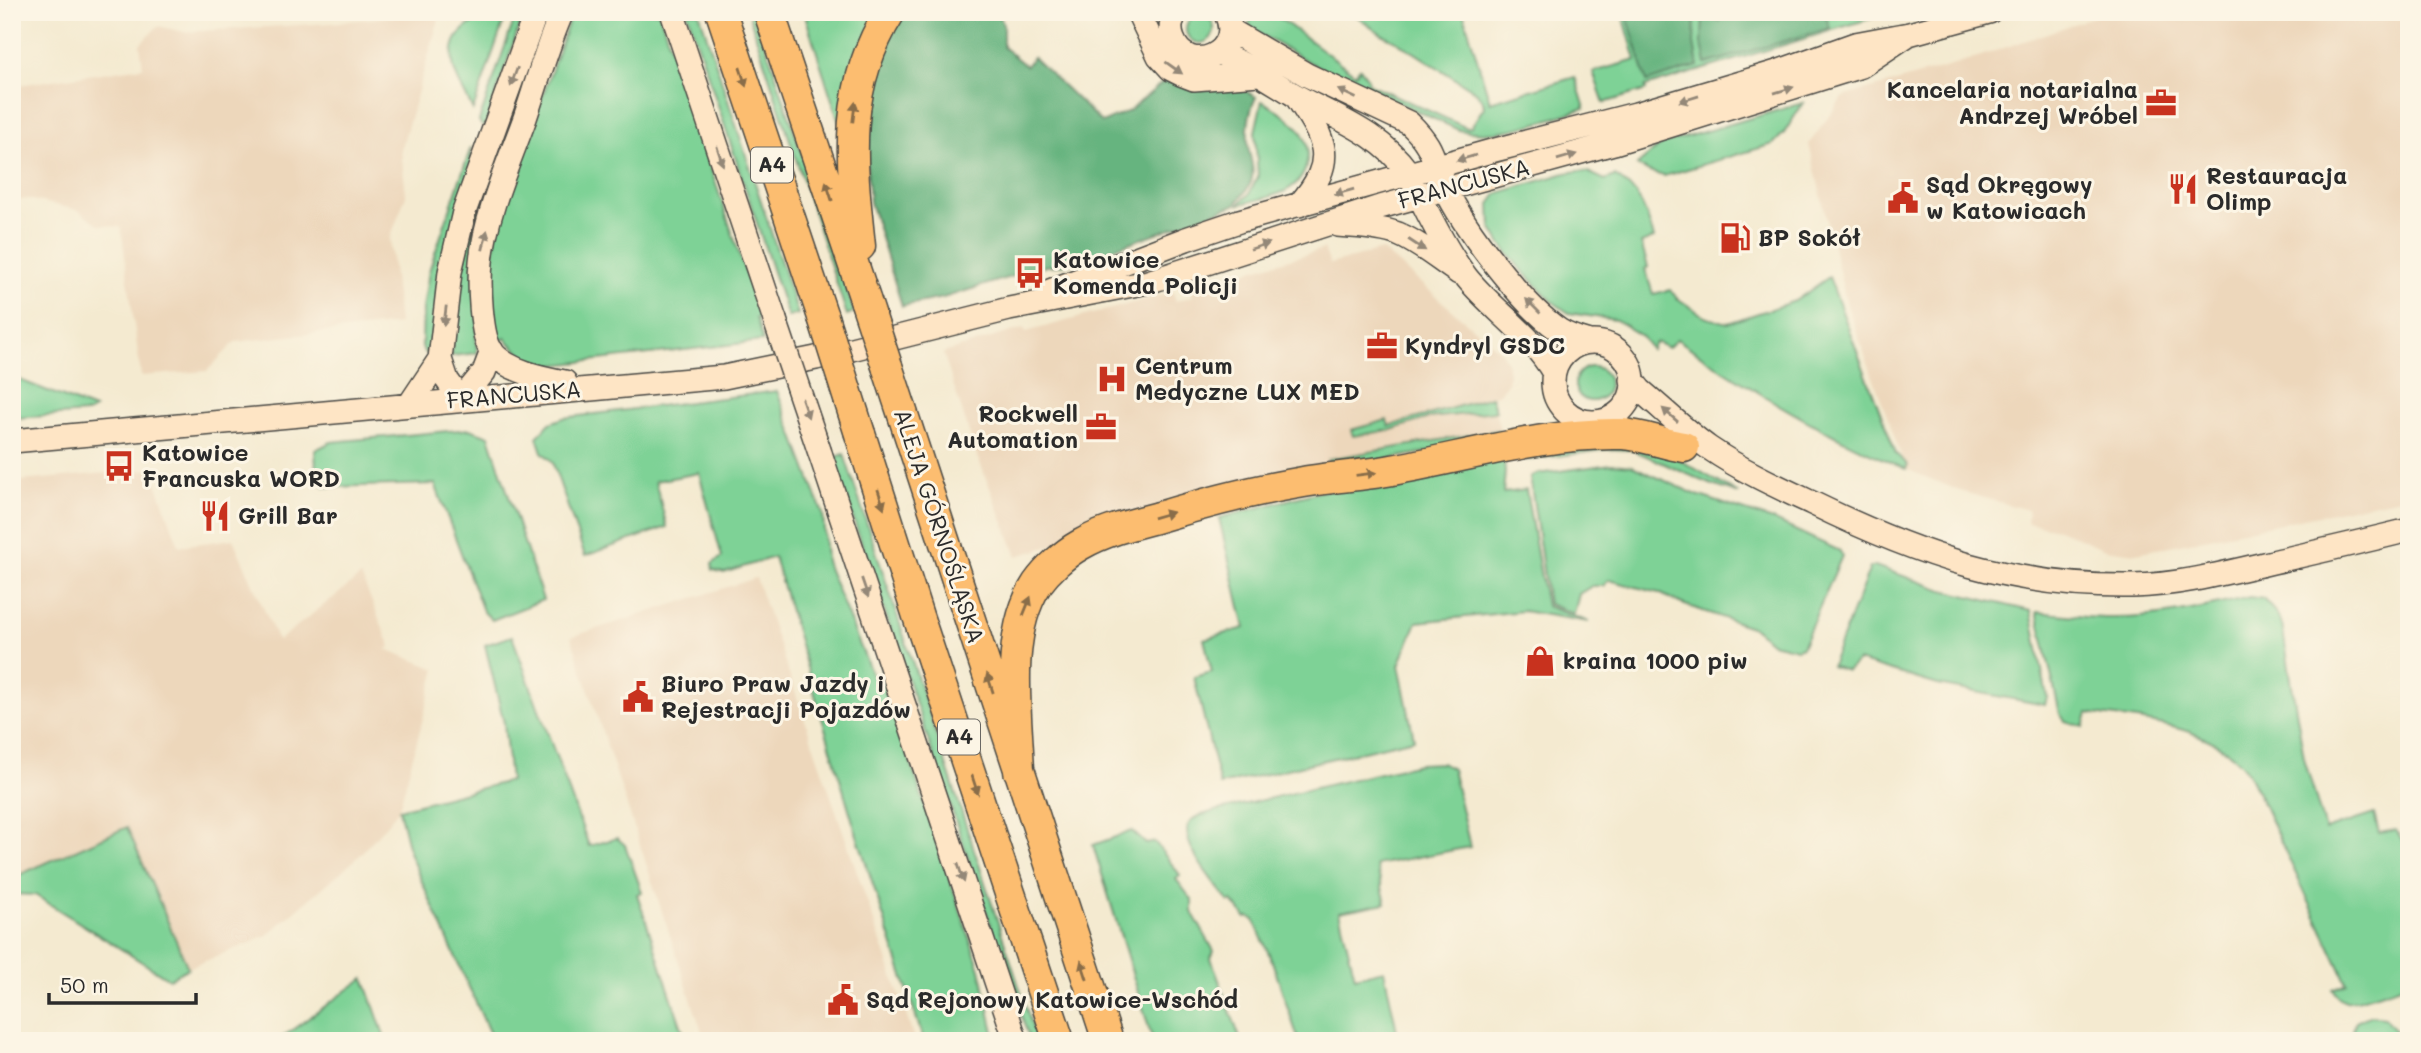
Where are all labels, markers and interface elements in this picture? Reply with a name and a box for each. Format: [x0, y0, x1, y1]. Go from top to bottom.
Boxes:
one-way arrow [1165, 61, 1183, 75]
one-way arrow [508, 67, 519, 88]
one-way arrow [738, 67, 749, 88]
place label: Kancelaria notarialna Andrzej Wróbel [1887, 74, 2138, 130]
one-way arrow [1774, 84, 1795, 95]
office icon: Kancelaria notarialna Andrzej Wróbel [2144, 86, 2178, 120]
one-way arrow [1337, 88, 1357, 100]
one-way arrow [1678, 94, 1699, 104]
one-way arrow [848, 101, 859, 123]
one-way arrow [715, 146, 726, 167]
road number: A4 [751, 148, 793, 182]
street label: FRANCUSKA [1395, 151, 1533, 215]
one-way arrow [1556, 151, 1577, 161]
one-way arrow [1455, 153, 1477, 164]
place label: Restauracja Olimp [2206, 160, 2347, 216]
place label: Sąd Okręgowy w Katowicach [1926, 169, 2092, 225]
restaurant icon: Restauracja Olimp [2166, 172, 2200, 206]
one-way arrow [823, 180, 834, 201]
public building icon: Sąd Okręgowy w Katowicach [1886, 181, 1920, 215]
one-way arrow [1333, 188, 1354, 198]
fuel station icon: BP Sokół [1718, 221, 1752, 255]
place label: BP Sokół [1758, 222, 1861, 252]
one-way arrow [480, 229, 491, 251]
one-way arrow [1407, 238, 1426, 251]
one-way arrow [1249, 240, 1270, 250]
place label: Katowice Komenda Policji [1053, 244, 1238, 300]
bus stop icon: Katowice Komenda Policji [1013, 256, 1047, 290]
one-way arrow [1524, 297, 1541, 314]
one-way arrow [439, 305, 450, 327]
office icon: Kyndryl GSDC [1365, 329, 1399, 363]
place label: Kyndryl GSDC [1405, 330, 1565, 360]
place label: Centrum Medyczne LUX MED [1135, 350, 1360, 406]
hospital icon: Centrum Medyczne LUX MED [1095, 362, 1129, 396]
street label: FRANCUSKA [445, 373, 583, 415]
one-way arrow [800, 398, 810, 419]
place label: Rockwell Automation [947, 398, 1078, 454]
street label: ALEJA GÓRNOŚLĄSKA [888, 404, 992, 647]
one-way arrow [1661, 408, 1678, 423]
office icon: Rockwell Automation [1084, 410, 1118, 444]
place label: Katowice Francuska WORD [142, 437, 340, 493]
bus stop icon: Katowice Francuska WORD [102, 449, 136, 483]
one-way arrow [1355, 469, 1377, 480]
one-way arrow [876, 489, 886, 510]
restaurant icon: Grill Bar [198, 499, 232, 533]
place label: Grill Bar [238, 500, 338, 530]
one-way arrow [1153, 510, 1174, 520]
one-way arrow [860, 577, 871, 598]
one-way arrow [1022, 596, 1033, 617]
shop icon: kraina 1000 piw [1523, 644, 1557, 678]
place label: kraina 1000 piw [1563, 645, 1748, 675]
place label: Biuro Praw Jazdy i Rejestracji Pojazdów [661, 668, 911, 724]
one-way arrow [984, 672, 994, 693]
public building icon: Biuro Praw Jazdy i Rejestracji Pojazdów [621, 680, 655, 714]
road number: A4 [938, 720, 980, 754]
one-way arrow [970, 774, 981, 795]
one-way arrow [956, 863, 967, 884]
one-way arrow [1079, 960, 1089, 981]
scale bar [49, 962, 196, 1006]
text: 50 m [60, 971, 109, 998]
public building icon: Sąd Rejonowy Katowice-Wschód [826, 983, 860, 1017]
place label: Sąd Rejonowy Katowice-Wschód [866, 984, 1238, 1014]

